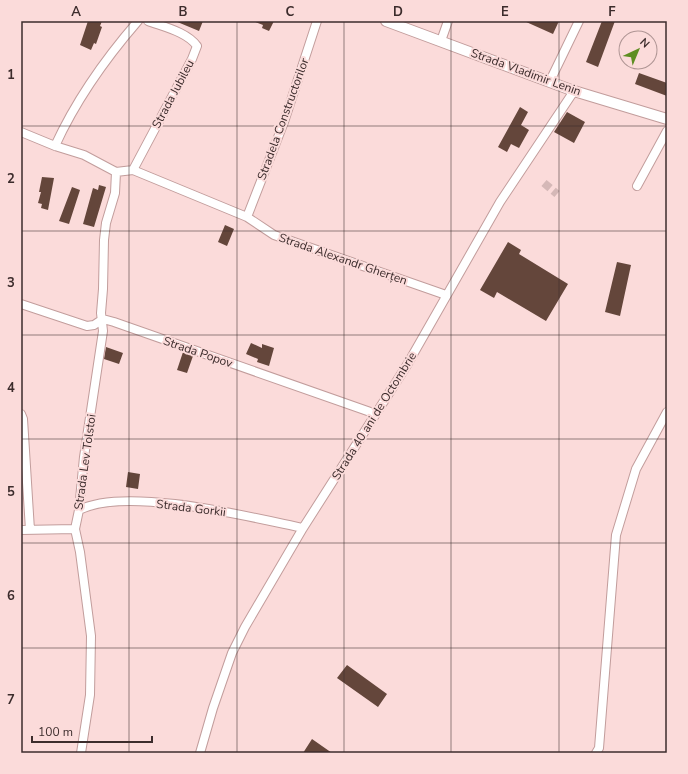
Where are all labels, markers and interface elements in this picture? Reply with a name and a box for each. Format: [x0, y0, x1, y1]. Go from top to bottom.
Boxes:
text: A [71, 3, 81, 21]
text: B [179, 3, 188, 21]
text: C [286, 3, 295, 21]
text: D [393, 3, 403, 21]
text: E [501, 3, 509, 21]
text: F [608, 3, 616, 21]
north arrow [618, 30, 658, 70]
text: N [636, 35, 653, 51]
street label: Strada Vladimir Lenin [469, 45, 583, 99]
street label: Stradela Constructorilor [254, 55, 313, 182]
street label: Strada Jubileu [148, 57, 198, 131]
text: 1 [7, 66, 15, 84]
text: 2 [7, 170, 15, 188]
street label: Strada Alexandr Gherțen [277, 229, 409, 289]
text: 3 [7, 274, 15, 292]
street label: Strada Popov [161, 333, 236, 372]
street label: Strada 40 ani de Octombrie [328, 349, 420, 483]
text: 4 [7, 379, 15, 397]
street label: Strada Lev Tolstoi [70, 413, 100, 511]
text: 5 [7, 483, 15, 501]
street label: Strada Gorkii [155, 496, 227, 520]
text: 6 [7, 587, 15, 605]
text: 7 [7, 691, 15, 709]
scale bar [32, 718, 152, 744]
text: 100 m [38, 724, 73, 740]

